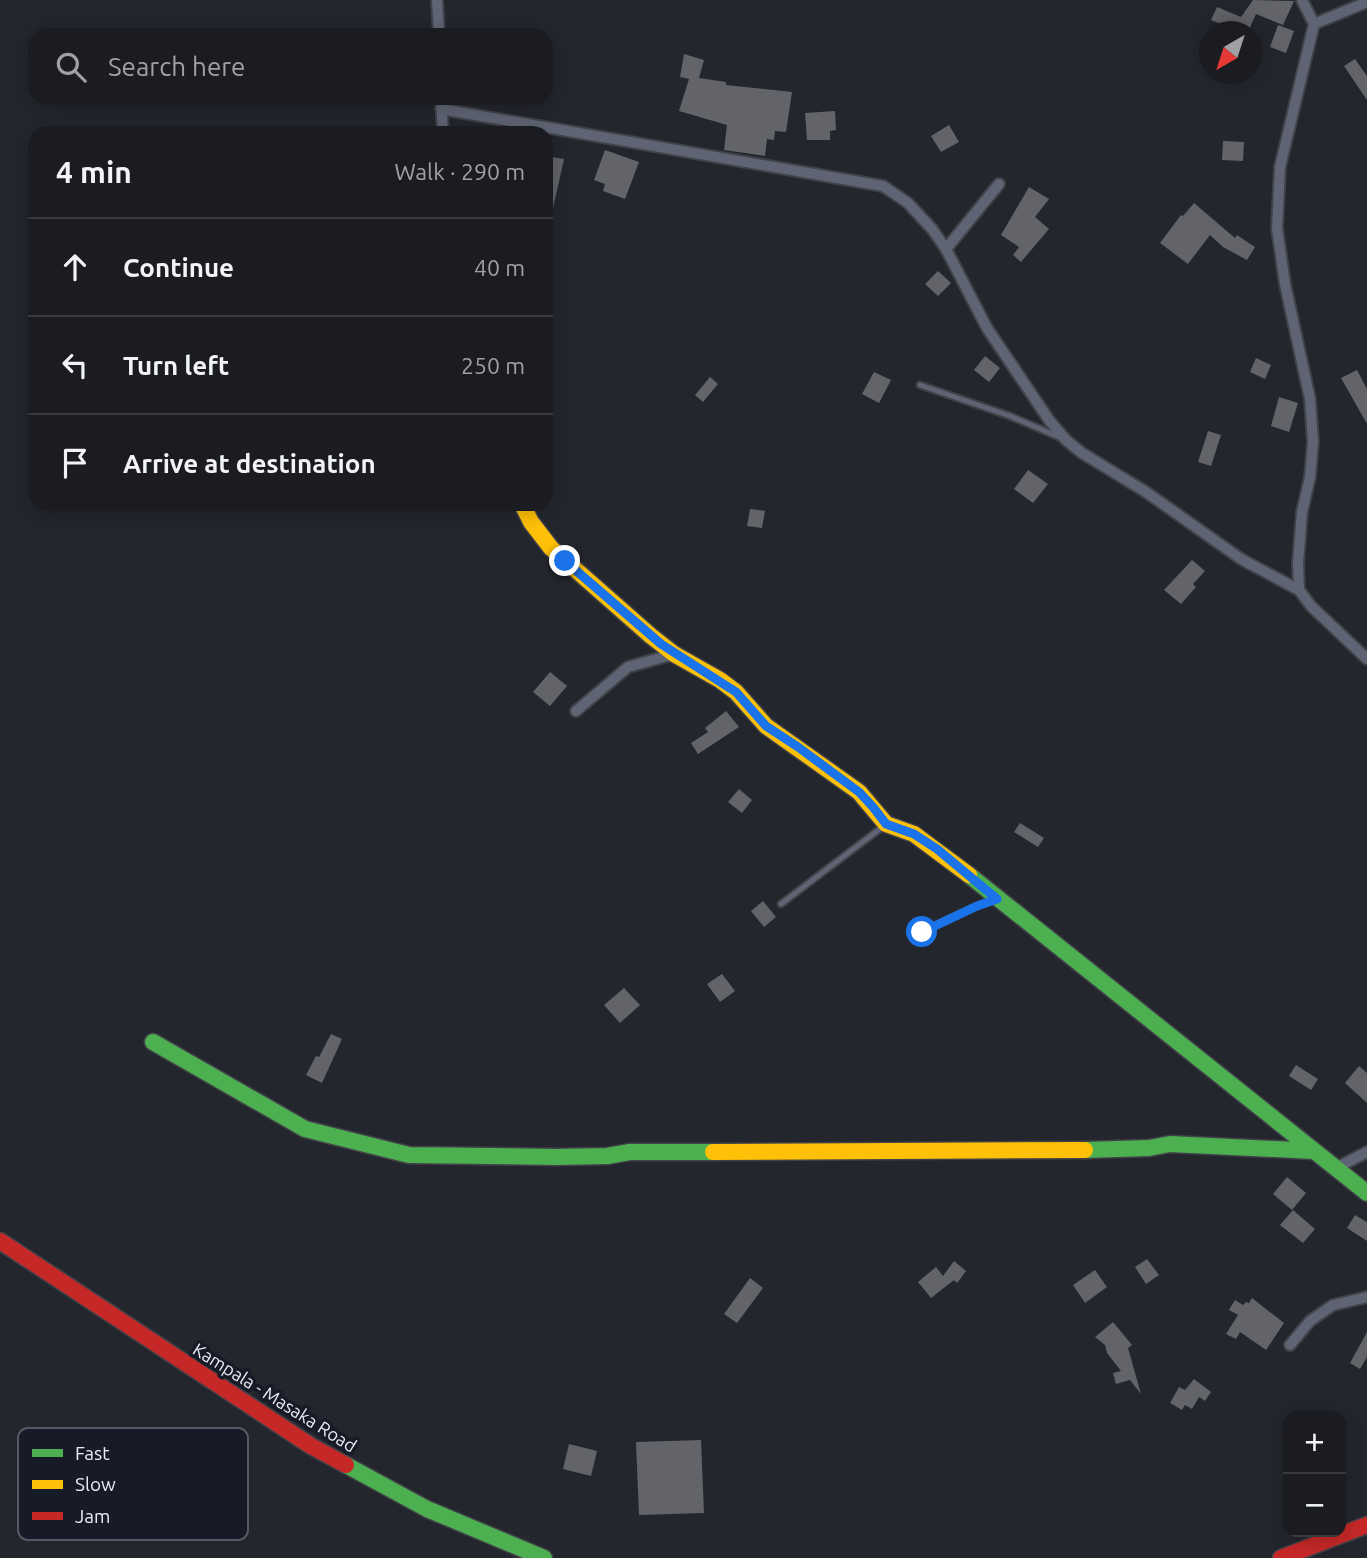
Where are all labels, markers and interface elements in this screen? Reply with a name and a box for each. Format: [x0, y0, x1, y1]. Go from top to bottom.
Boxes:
north arrow [1199, 21, 1262, 84]
search box [28, 28, 553, 105]
icon: search [52, 48, 90, 86]
text: Search here [108, 52, 245, 81]
text: 4 min [56, 155, 132, 189]
text: Walk · 290 m [394, 159, 525, 184]
icon: ahead [56, 248, 94, 286]
text: Continue [123, 253, 234, 282]
text: 40 m [474, 255, 525, 280]
icon: left [56, 346, 94, 384]
text: Turn left [123, 351, 229, 380]
text: 250 m [461, 353, 525, 378]
icon: arrive [56, 444, 94, 482]
text: Arrive at destination [123, 449, 376, 478]
route end [549, 545, 580, 576]
route start [906, 916, 937, 947]
street label: Kampala - Masaka Road [190, 1338, 360, 1456]
map controls [1283, 1411, 1346, 1537]
button: + [1283, 1411, 1346, 1474]
legend [18, 1428, 248, 1540]
text: Fast [75, 1442, 110, 1464]
text: Slow [75, 1473, 116, 1495]
button: − [1283, 1474, 1346, 1537]
text: Jam [75, 1505, 111, 1527]

